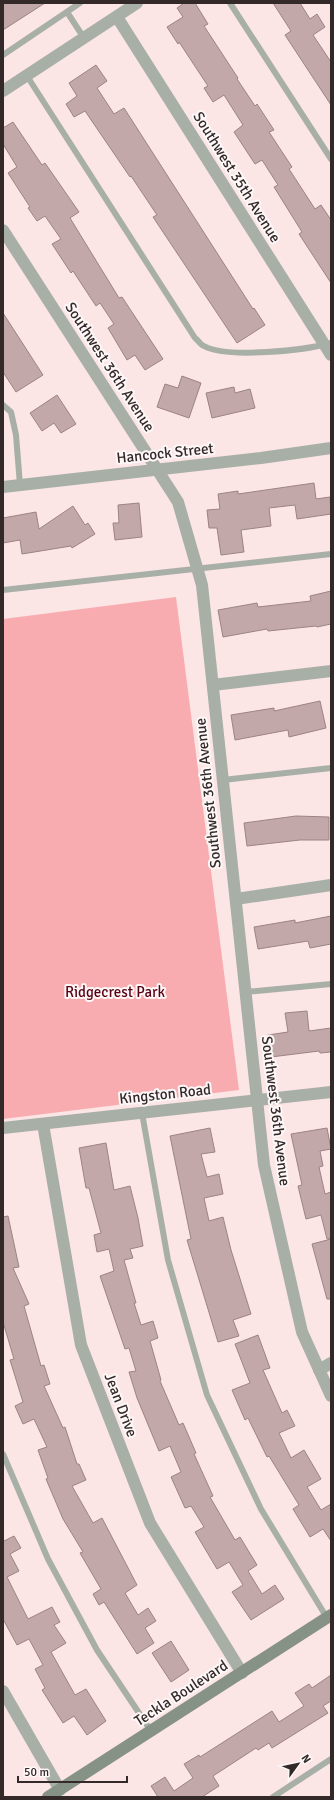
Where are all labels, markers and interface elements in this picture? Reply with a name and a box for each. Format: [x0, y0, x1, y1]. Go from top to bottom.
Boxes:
street label: Southwest 35th Avenue [189, 108, 285, 246]
street label: Southwest 36th Avenue [61, 299, 159, 435]
street label: Hancock Street [115, 439, 215, 467]
street label: Southwest 36th Avenue [191, 717, 225, 869]
park label: Ridgecrest Park [65, 983, 166, 1001]
street label: Southwest 36th Avenue [258, 1035, 294, 1187]
street label: Kingston Road [118, 1080, 212, 1108]
street label: Jean Drive [101, 1371, 141, 1439]
street label: Teckla Boulevard [131, 1656, 231, 1730]
north arrow [278, 1744, 318, 1784]
text: N [298, 1752, 314, 1766]
scale bar [18, 1758, 127, 1784]
text: 50 m [24, 1765, 49, 1780]

